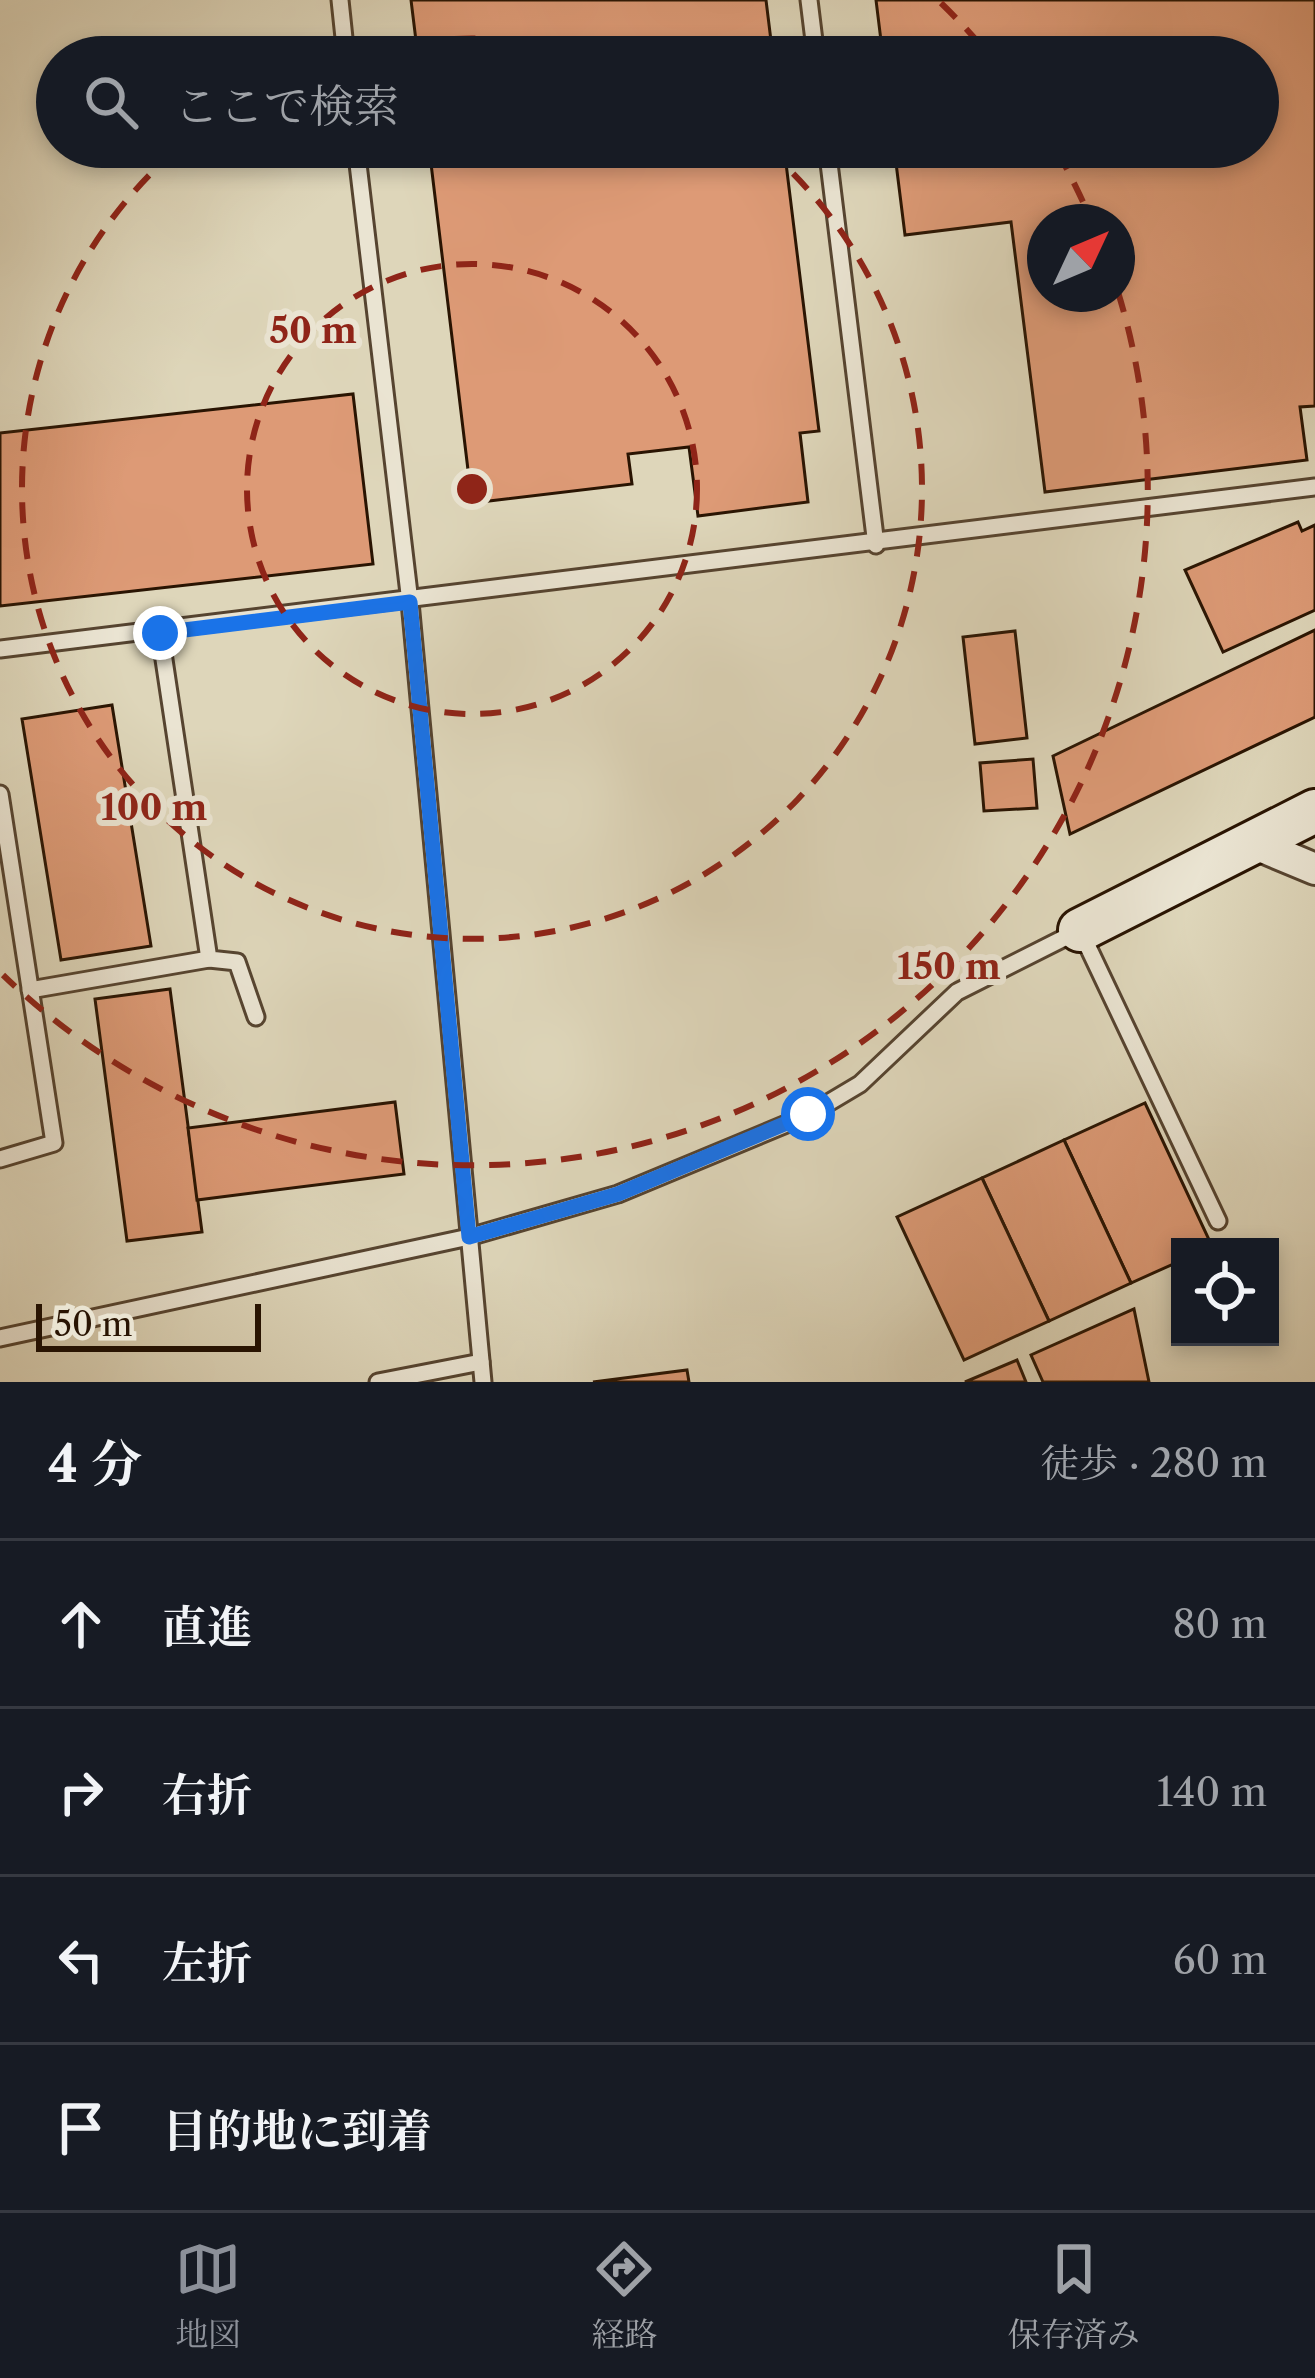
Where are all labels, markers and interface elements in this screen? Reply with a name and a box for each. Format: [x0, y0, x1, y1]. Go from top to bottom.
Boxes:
search box [36, 36, 1279, 168]
icon: search [78, 69, 144, 135]
text: ここで検索 [174, 78, 399, 134]
north arrow [1027, 204, 1135, 312]
text: 50 m [269, 308, 357, 352]
centre of rings [451, 468, 493, 510]
route end [133, 606, 187, 660]
text: 100 m [101, 785, 207, 829]
text: 150 m [897, 944, 1001, 988]
route start [781, 1087, 835, 1141]
map controls [1171, 1238, 1279, 1346]
button: locate [1171, 1238, 1279, 1346]
scale bar [36, 1298, 261, 1351]
text: 50 m [54, 1304, 132, 1345]
text: 4 分 [48, 1433, 142, 1495]
text: 徒歩 · 280 m [1040, 1439, 1267, 1487]
icon: ahead [48, 1591, 114, 1657]
text: 直進 [162, 1599, 252, 1655]
text: 80 m [1172, 1600, 1267, 1648]
icon: right [48, 1759, 114, 1825]
text: 右折 [162, 1767, 252, 1823]
text: 140 m [1157, 1768, 1267, 1816]
icon: left [48, 1927, 114, 1993]
text: 左折 [162, 1935, 252, 1991]
text: 60 m [1173, 1936, 1267, 1984]
icon: arrive [48, 2095, 114, 2161]
text: 目的地に到着 [162, 2103, 432, 2159]
tab: 地図 [175, 2236, 241, 2355]
tab: 経路 [591, 2236, 657, 2355]
tab: 保存済み [1008, 2236, 1140, 2355]

